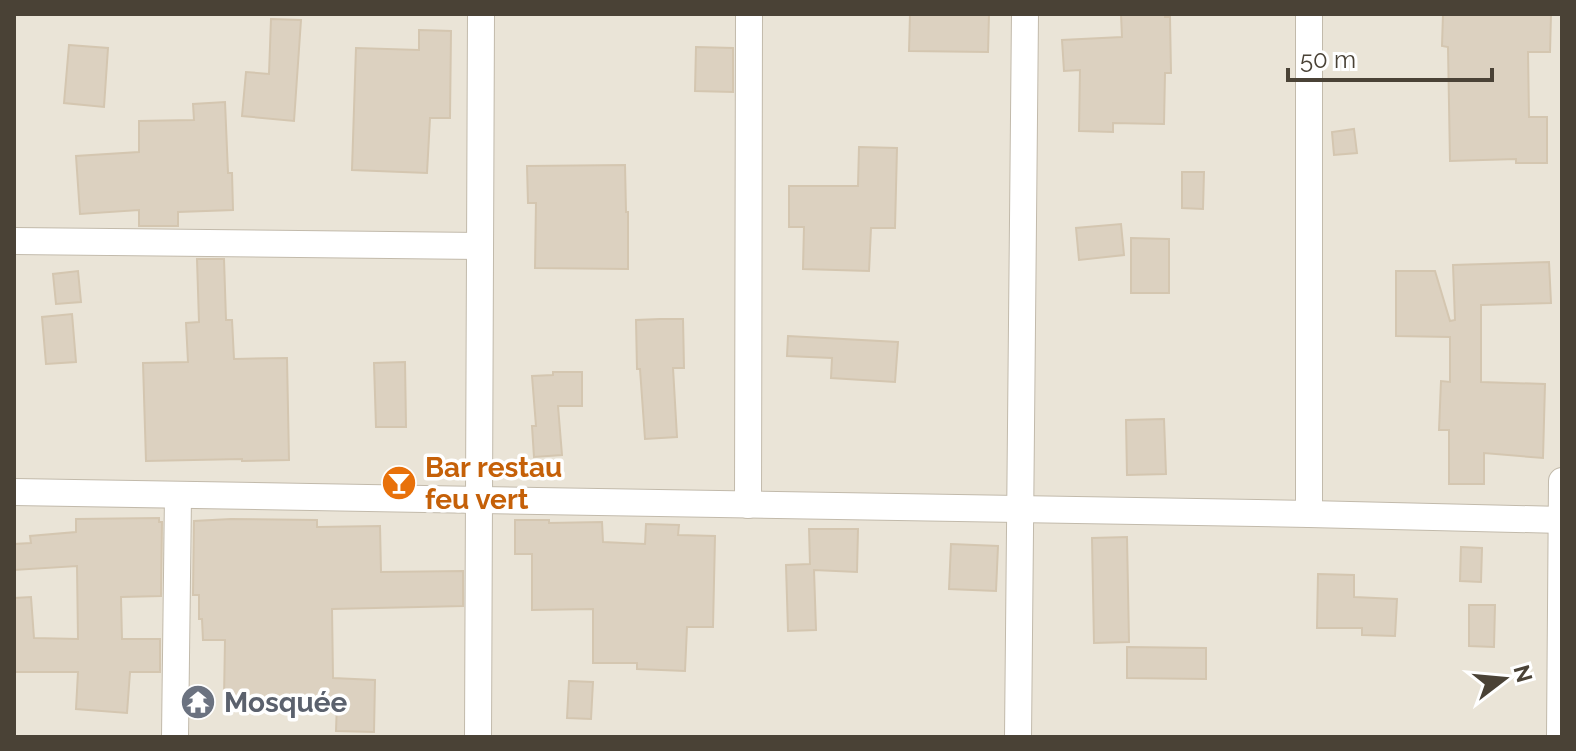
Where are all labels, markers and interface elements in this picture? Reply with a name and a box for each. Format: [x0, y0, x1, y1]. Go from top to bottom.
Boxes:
scale bar [1288, 32, 1492, 82]
text: 50 m [1300, 45, 1356, 74]
place label: Bar restau feu vert [425, 451, 562, 516]
bar icon: Bar restau feu vert [380, 464, 418, 502]
north arrow [1464, 639, 1544, 719]
text: N [1508, 662, 1538, 685]
temple icon: Mosquée [179, 683, 217, 721]
place label: Mosquée [224, 686, 348, 719]

